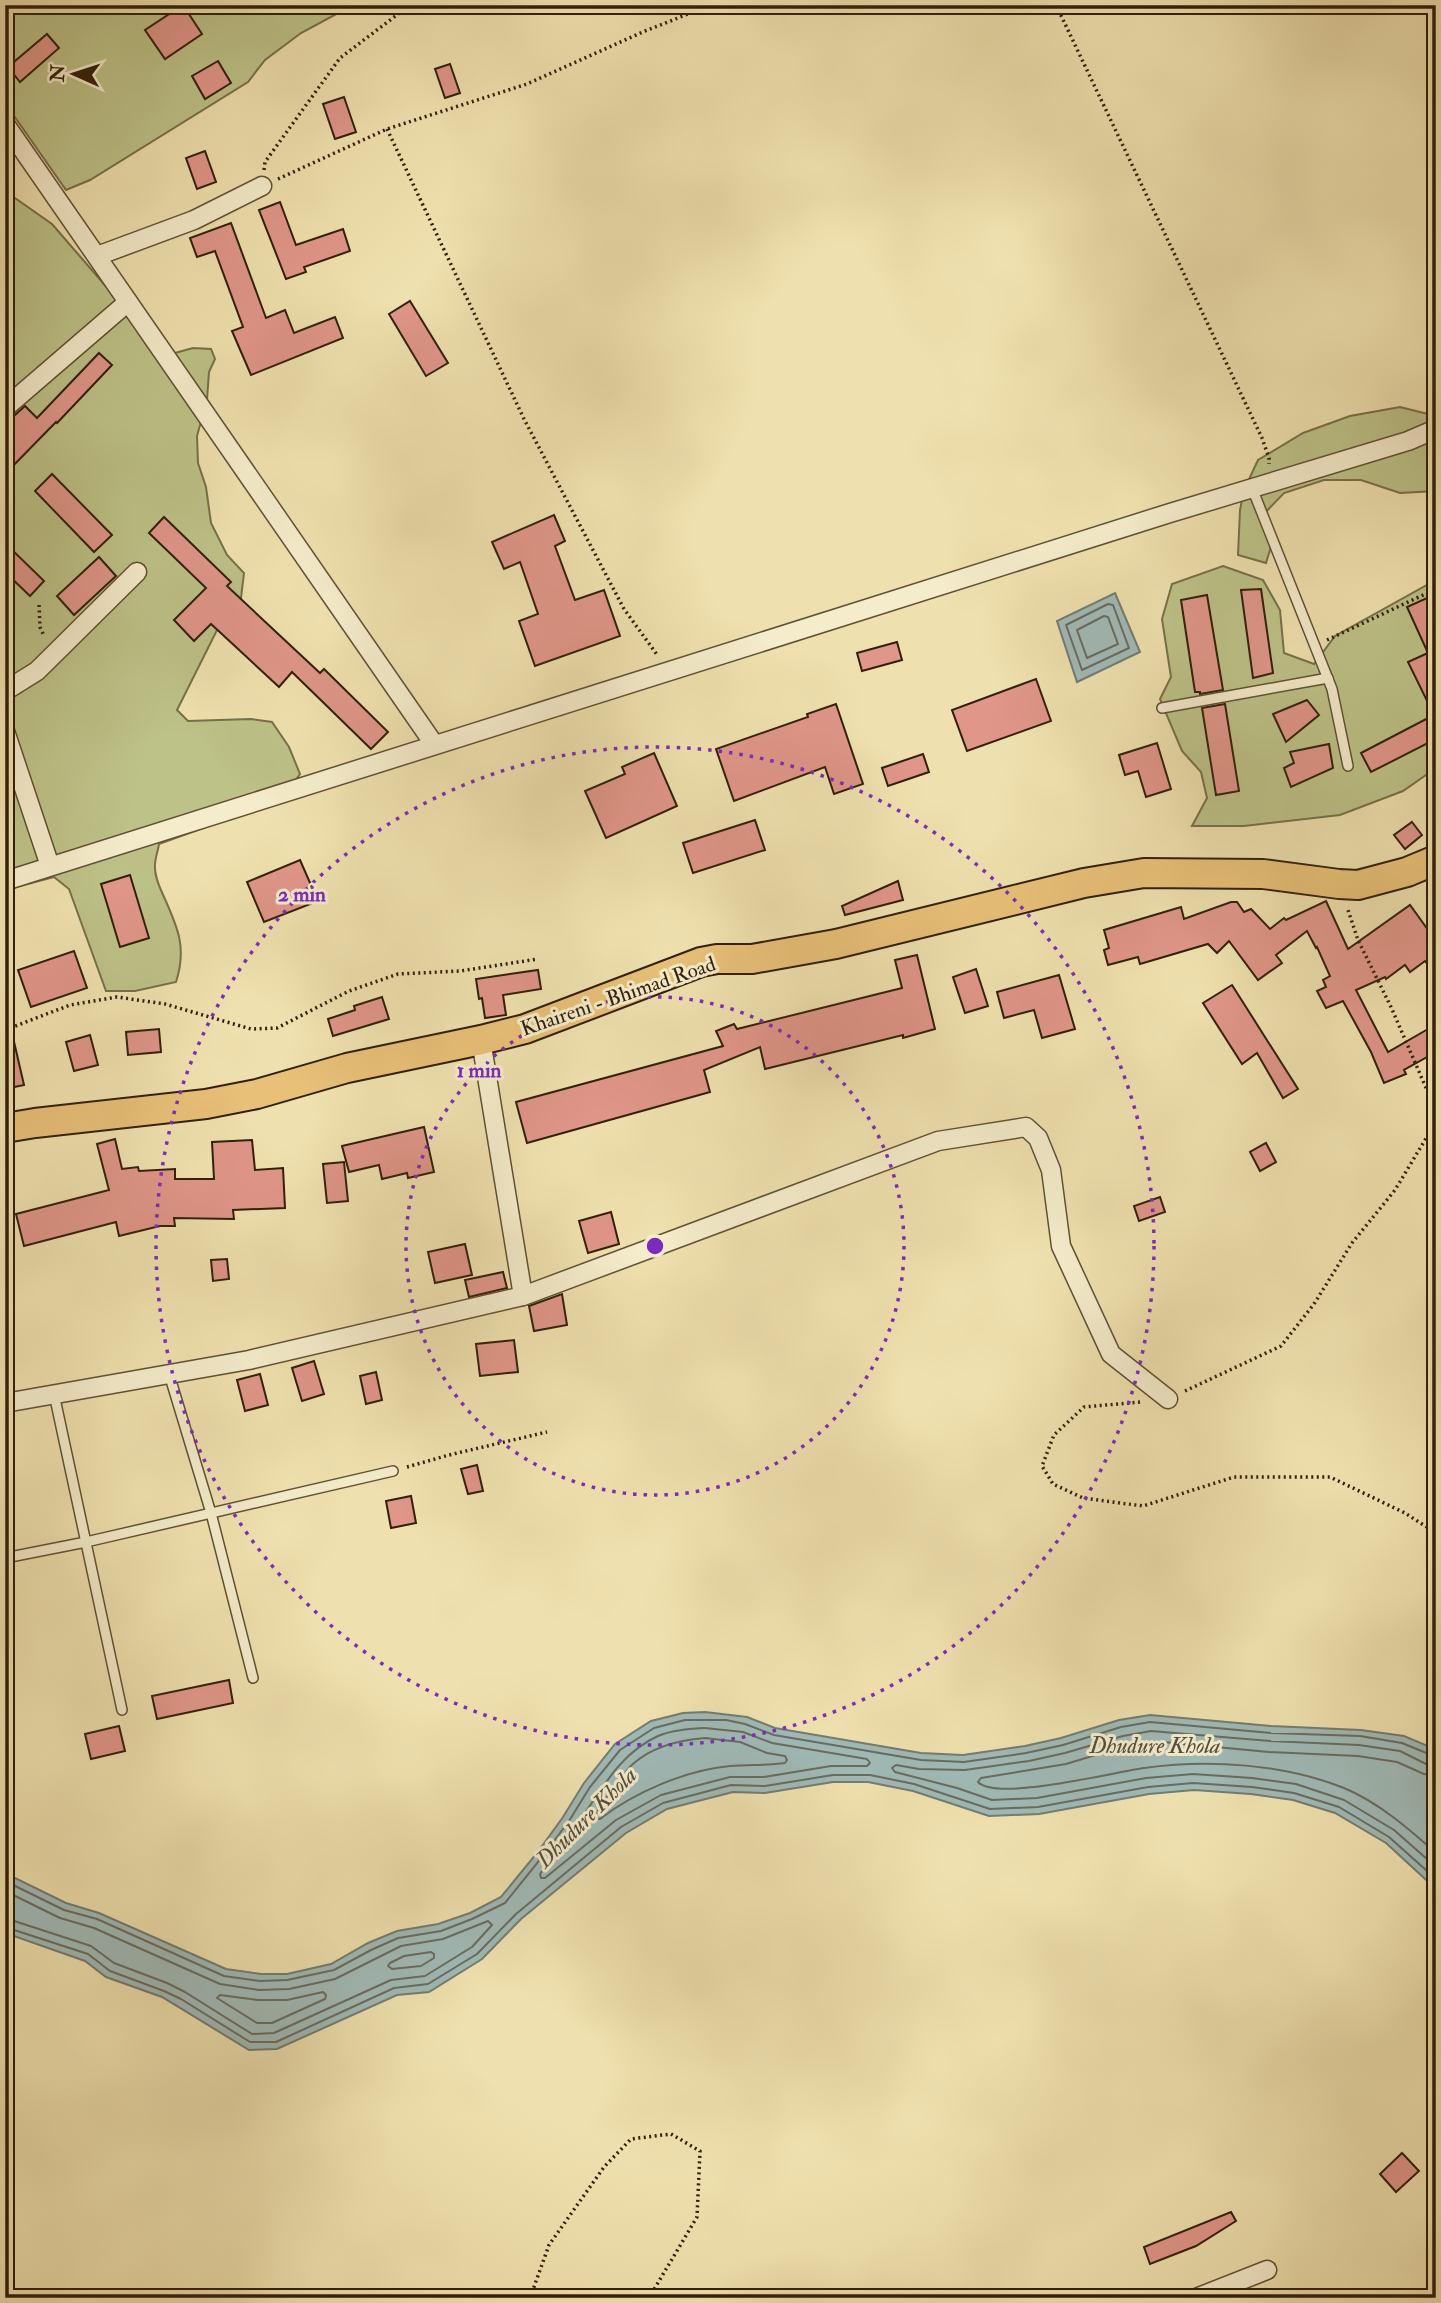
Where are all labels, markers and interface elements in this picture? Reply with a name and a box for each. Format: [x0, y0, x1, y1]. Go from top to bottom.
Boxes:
north arrow [38, 38, 108, 108]
text: N [46, 63, 71, 83]
text: 2 min [278, 881, 326, 908]
street label: Khaireni - Bhimad Road [517, 950, 720, 1043]
text: 1 min [457, 1057, 501, 1084]
centre of rings [643, 1234, 667, 1258]
water label: Dhudure Khola [1089, 1731, 1221, 1760]
water label: Dhudure Khola [529, 1761, 643, 1875]

